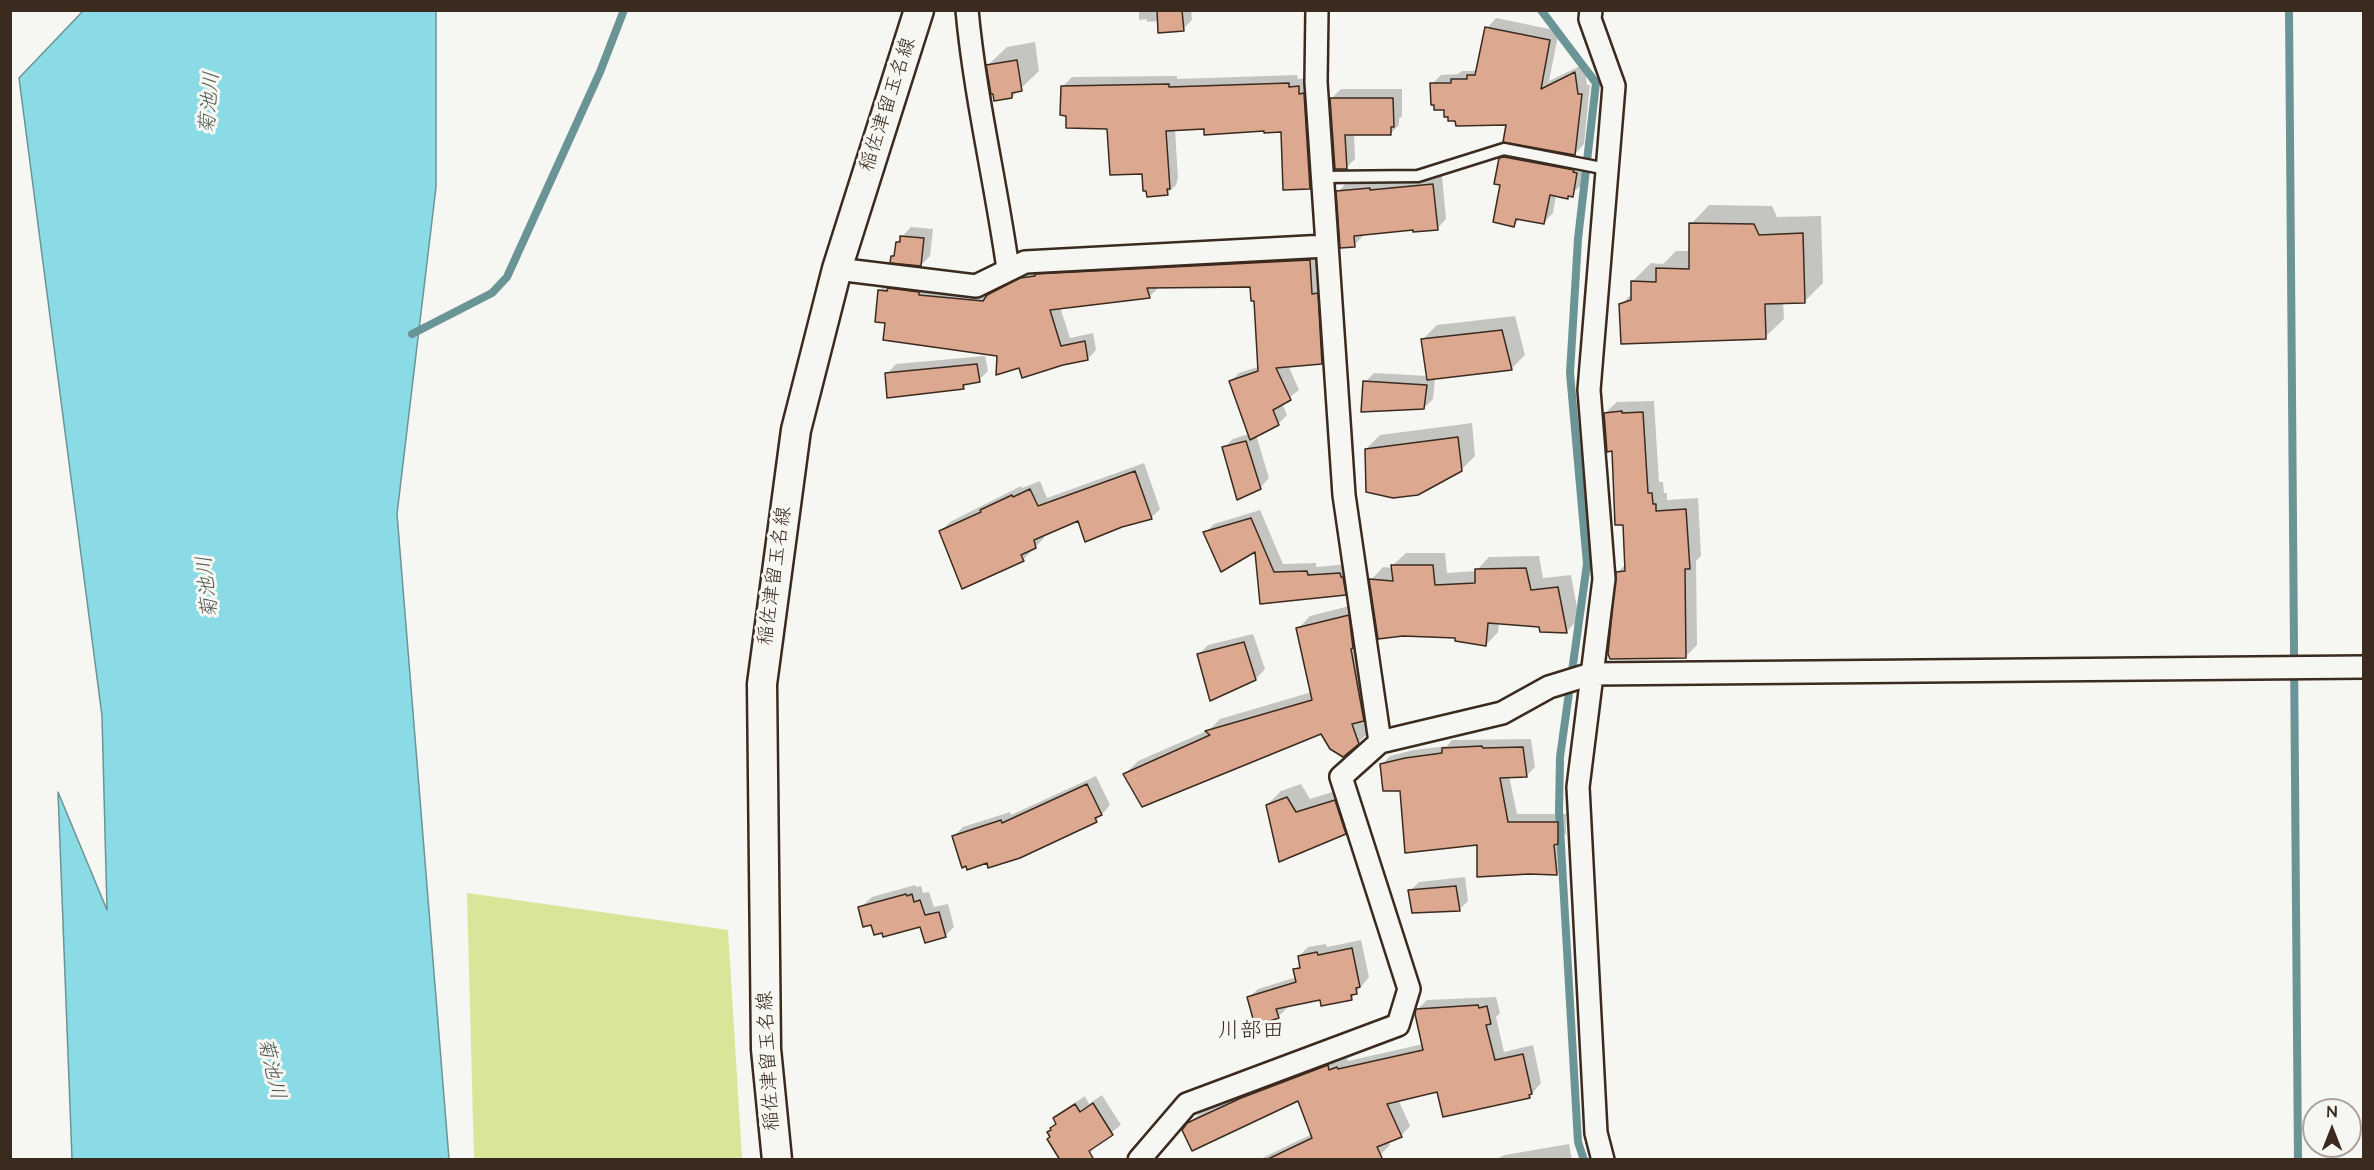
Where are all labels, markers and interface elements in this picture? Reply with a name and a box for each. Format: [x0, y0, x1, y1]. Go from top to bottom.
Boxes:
street label: 稲佐津留玉名線 [856, 35, 922, 175]
water label: 菊池川 [196, 71, 226, 135]
street label: 稲佐津留玉名線 [754, 505, 798, 647]
water label: 菊池川 [193, 554, 225, 620]
street label: 稲佐津留玉名線 [754, 990, 786, 1132]
district label: 川部田 [1218, 1019, 1284, 1045]
water label: 菊池川 [251, 1035, 289, 1103]
north arrow [2302, 1098, 2362, 1158]
text: N [2327, 1101, 2337, 1123]

